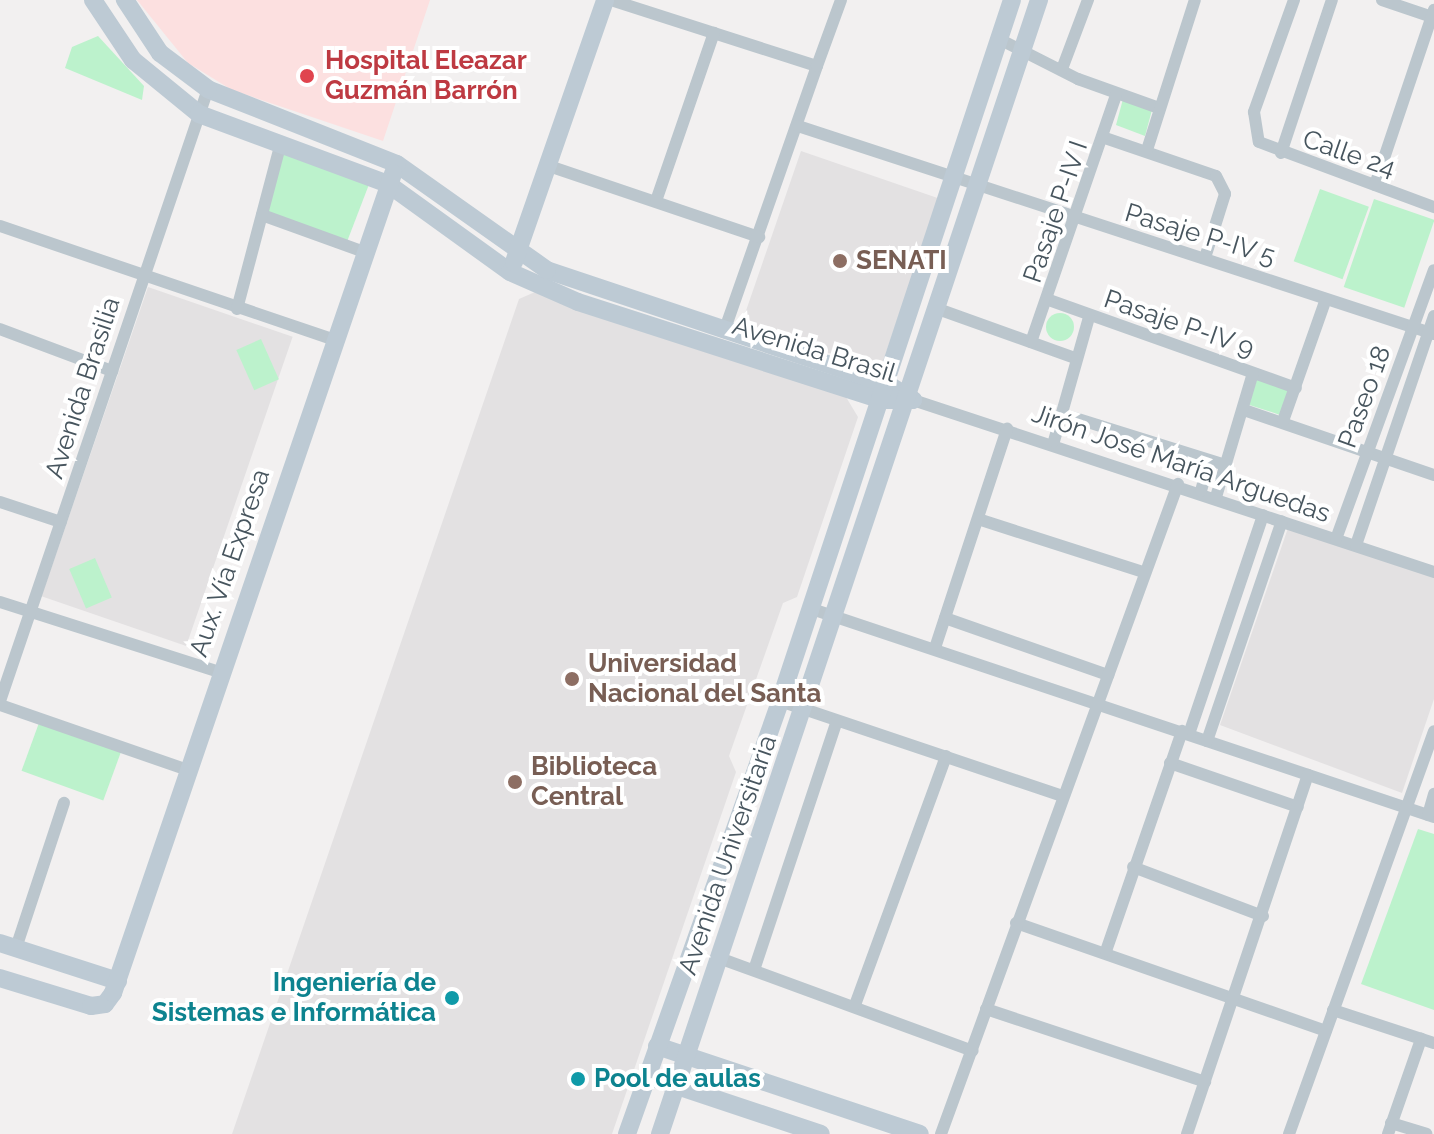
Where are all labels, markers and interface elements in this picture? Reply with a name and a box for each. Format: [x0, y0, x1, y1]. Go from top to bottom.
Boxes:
place label: Hospital Eleazar Guzmán Barrón [325, 45, 527, 106]
marker: Hospital Eleazar Guzmán Barrón [296, 65, 318, 87]
street label: Calle 24 [1299, 124, 1399, 184]
street label: Pasaje P-IV I [1017, 137, 1095, 287]
street label: Pasaje P-IV 5 [1121, 197, 1279, 273]
place label: SENATI [856, 245, 947, 277]
marker: SENATI [831, 252, 849, 270]
street label: Pasaje P-IV 9 [1099, 284, 1259, 364]
street label: Avenida Brasilia [39, 293, 127, 483]
street label: Avenida Brasil [729, 310, 899, 390]
street label: Paseo 18 [1332, 342, 1398, 452]
street label: Jirón José María Arguedas [1027, 398, 1335, 530]
street label: Aux. Vía Expresa [183, 465, 277, 661]
place label: Universidad Nacional del Santa [588, 648, 823, 710]
marker: Universidad Nacional del Santa [563, 670, 581, 688]
street label: Avenida Universitaria [672, 731, 784, 979]
place label: Biblioteca Central [531, 751, 657, 812]
marker: Biblioteca Central [506, 773, 524, 791]
place label: Ingeniería de Sistemas e Informática [152, 967, 436, 1028]
marker: Ingeniería de Sistemas e Informática [443, 989, 461, 1007]
place label: Pool de aulas [594, 1063, 761, 1095]
marker: Pool de aulas [569, 1070, 587, 1088]

